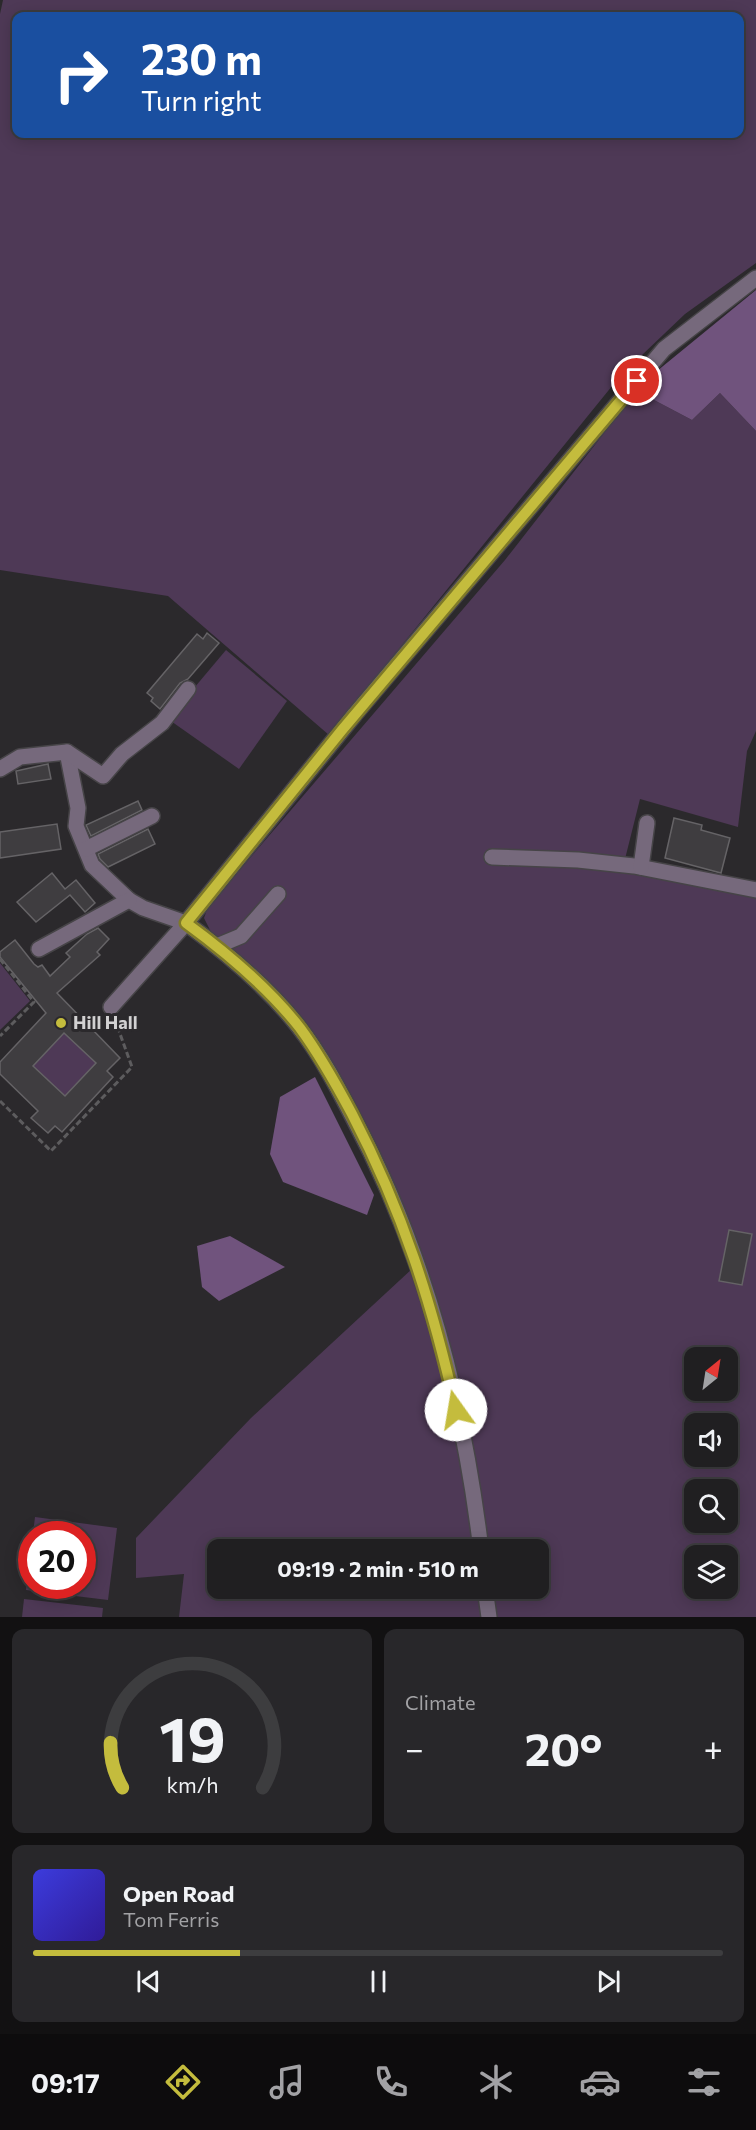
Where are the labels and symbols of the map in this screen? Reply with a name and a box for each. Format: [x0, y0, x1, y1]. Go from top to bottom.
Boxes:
pin [611, 355, 662, 406]
place label: Hill Hall [73, 1011, 138, 1033]
marker: Hill Hall [54, 1016, 68, 1030]
north arrow [684, 1347, 738, 1401]
position arrow [424, 1378, 488, 1442]
speed limit sign: 20 [18, 1521, 96, 1599]

